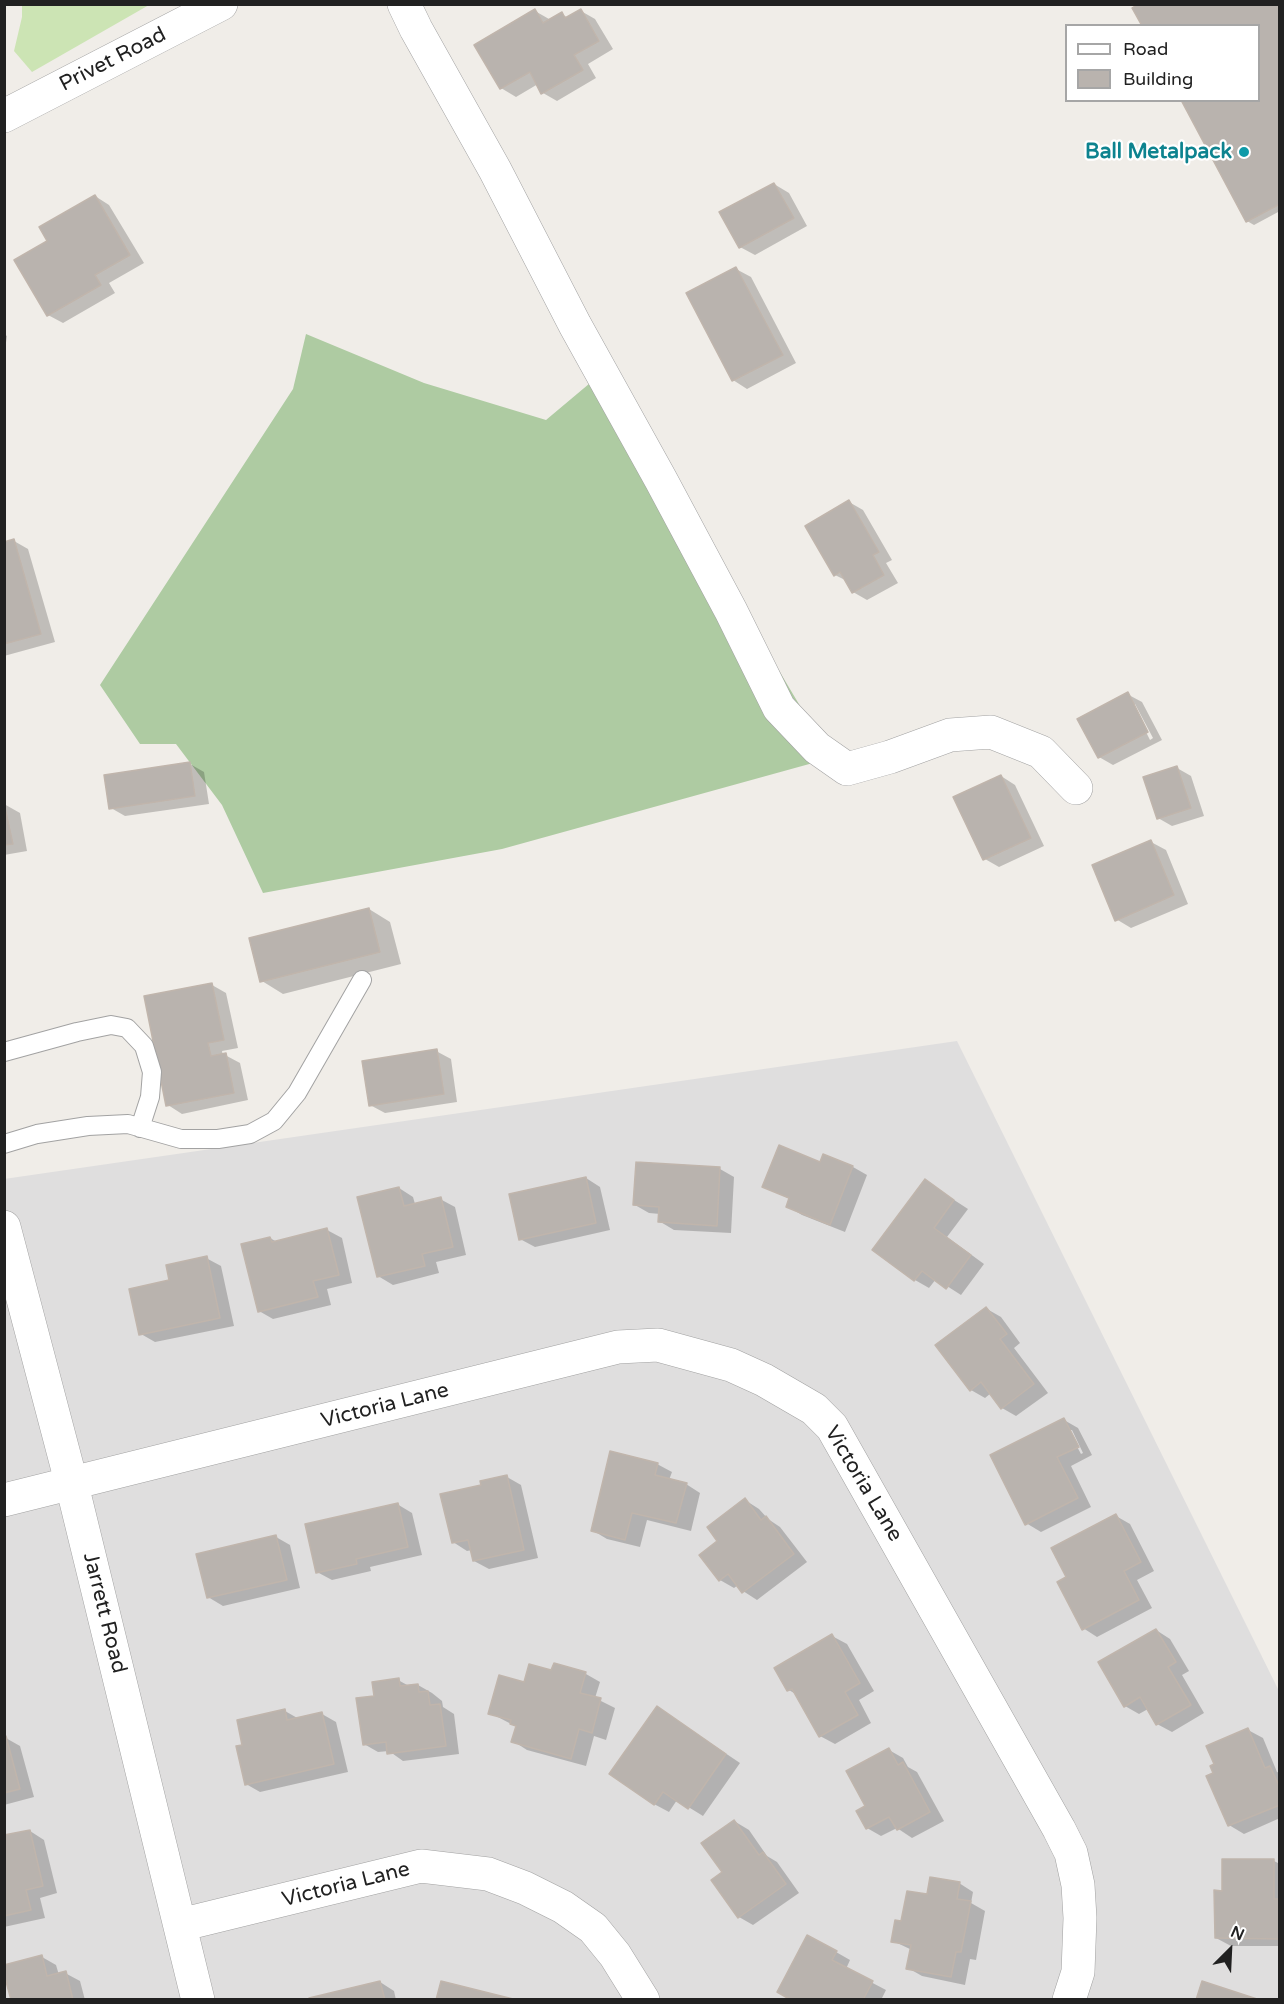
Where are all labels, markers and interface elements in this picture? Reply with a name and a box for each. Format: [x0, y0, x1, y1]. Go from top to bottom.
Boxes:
street label: Privet Road [55, 22, 171, 98]
legend [1065, 24, 1260, 102]
text: Road [1123, 38, 1168, 60]
text: Building [1123, 68, 1193, 90]
place label: Ball Metalpack [1085, 139, 1232, 165]
marker: Ball Metalpack [1237, 145, 1251, 159]
street label: Victoria Lane [319, 1378, 451, 1434]
street label: Victoria Lane [819, 1422, 907, 1546]
street label: Jarrett Road [77, 1550, 131, 1676]
street label: Victoria Lane [280, 1857, 412, 1913]
north arrow [1200, 1920, 1260, 1980]
text: N [1227, 1922, 1247, 1945]

